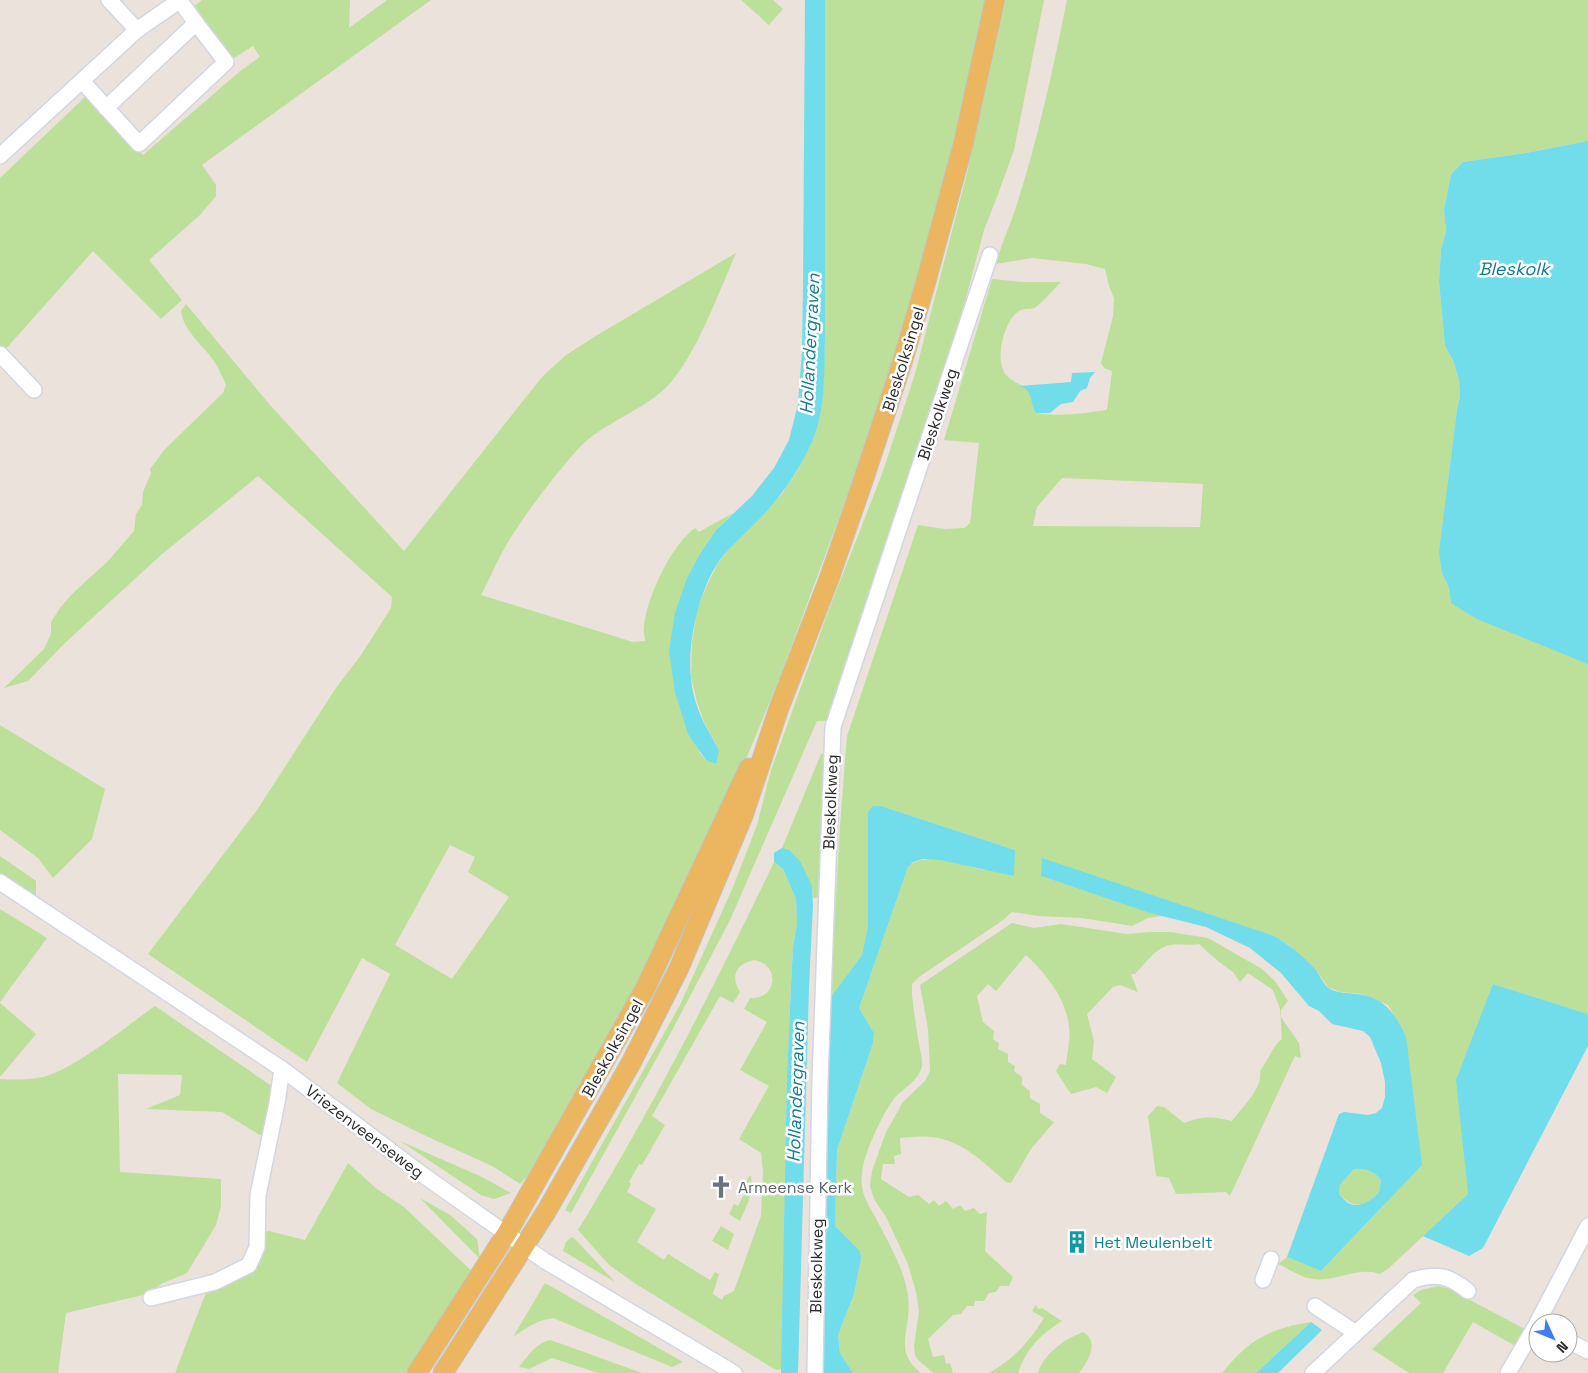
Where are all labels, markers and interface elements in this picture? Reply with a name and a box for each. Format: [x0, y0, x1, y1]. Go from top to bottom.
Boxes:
water label: Bleskolk [1479, 257, 1552, 280]
water label: Hollandergraven [794, 272, 825, 415]
street label: Bleskolksingel [878, 304, 929, 414]
street label: Bleskolkweg [913, 366, 962, 463]
street label: Bleskolkweg [818, 754, 843, 850]
street label: Bleskolksingel [577, 996, 648, 1101]
water label: Hollandergraven [782, 1020, 809, 1163]
street label: Vriezenveenseweg [301, 1080, 428, 1183]
church icon: Armeense Kerk [708, 1174, 734, 1200]
place label: Armeense Kerk [738, 1177, 853, 1198]
street label: Bleskolkweg [805, 1218, 828, 1314]
building icon: Het Meulenbelt [1064, 1229, 1090, 1255]
place label: Het Meulenbelt [1094, 1232, 1213, 1253]
north arrow [1528, 1313, 1578, 1363]
text: N [1553, 1337, 1572, 1357]

